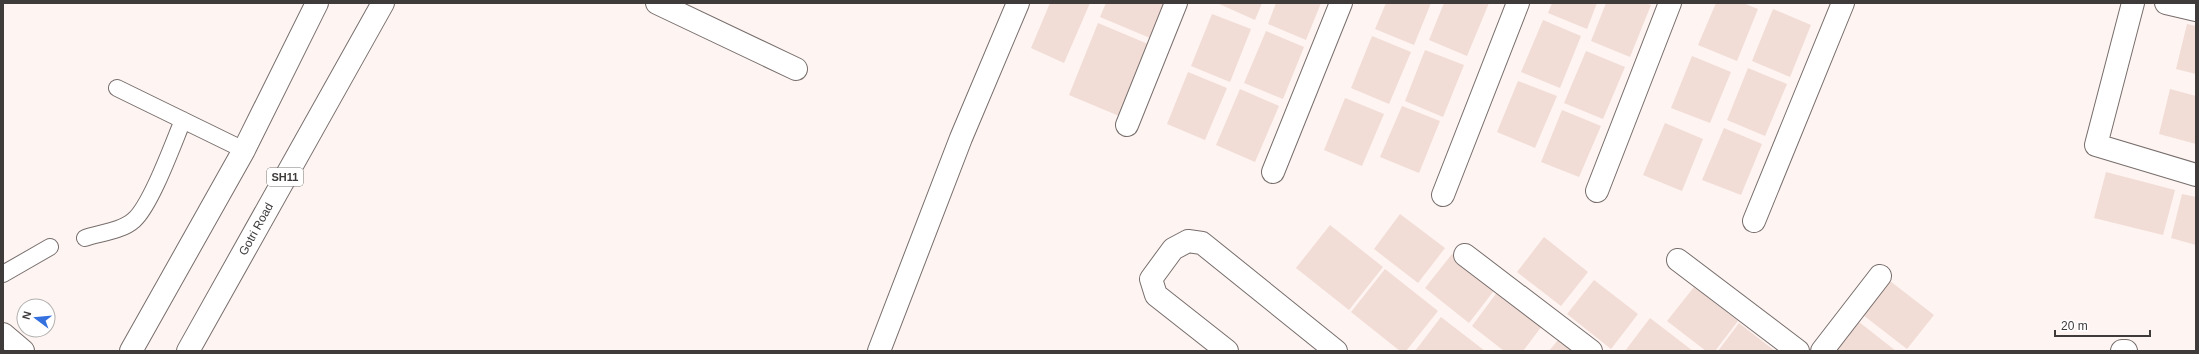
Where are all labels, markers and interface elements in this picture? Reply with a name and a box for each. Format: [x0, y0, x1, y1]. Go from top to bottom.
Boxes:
road number: SH11 [267, 168, 303, 186]
street label: Gotri Road [236, 200, 276, 258]
north arrow [16, 298, 56, 338]
text: N [20, 310, 33, 321]
scale bar [2055, 312, 2150, 338]
text: 20 m [2061, 319, 2088, 333]

